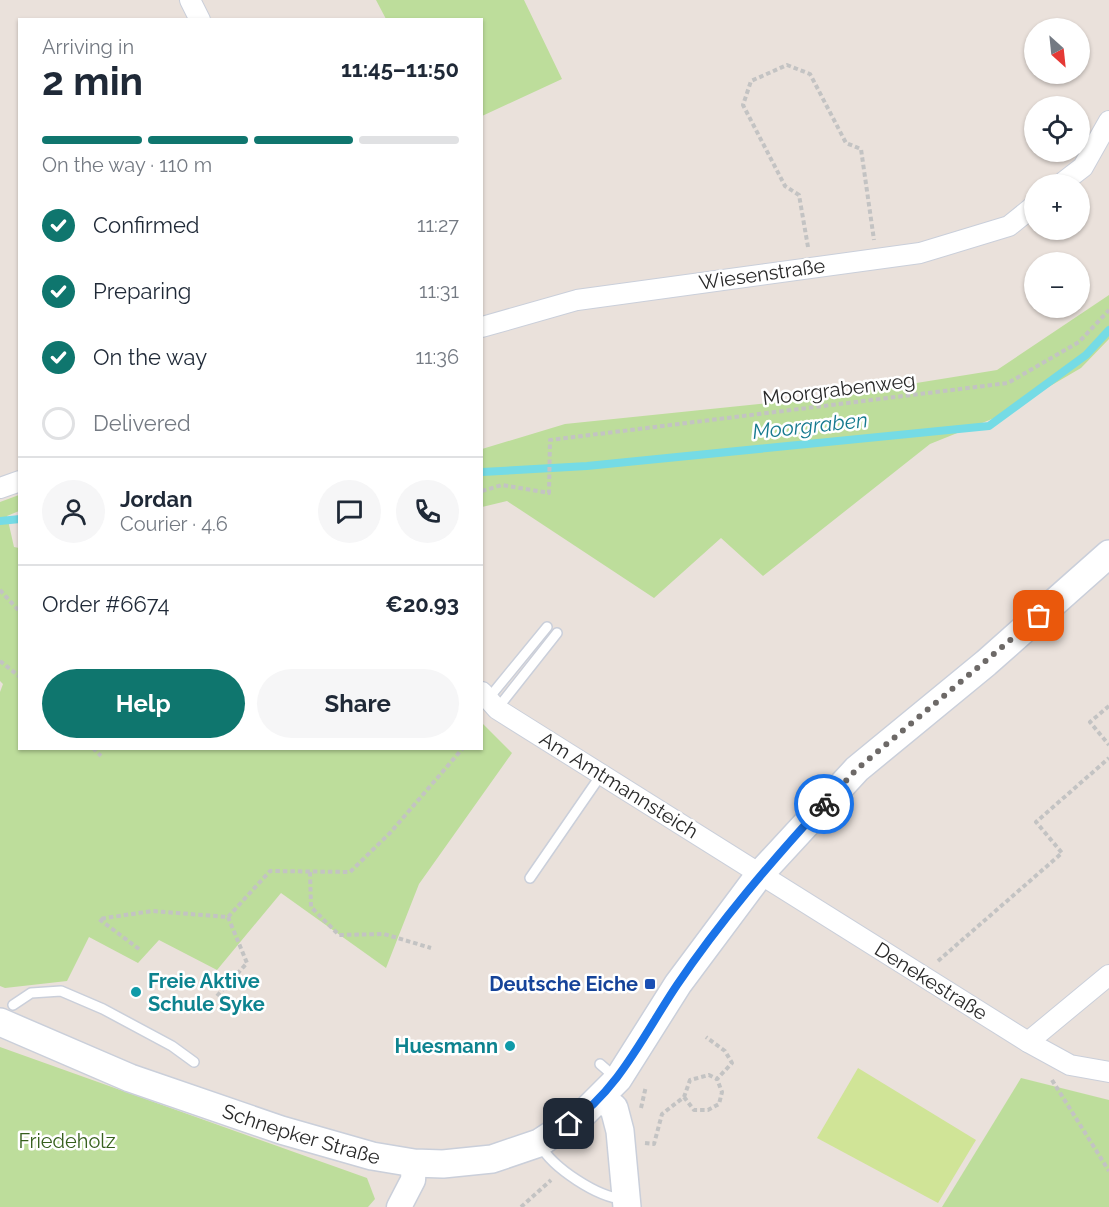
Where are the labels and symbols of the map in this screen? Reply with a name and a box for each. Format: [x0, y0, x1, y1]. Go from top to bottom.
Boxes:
north arrow [1024, 18, 1090, 84]
street label: Wiesenstraße [697, 253, 827, 295]
street label: Moorgrabenweg [761, 368, 917, 410]
water label: Moorgraben [751, 407, 869, 444]
pin [1013, 590, 1064, 641]
street label: Am Amtmannsteich [535, 726, 703, 844]
courier [794, 774, 854, 834]
street label: Denekestraße [870, 937, 992, 1025]
place label: Freie Aktive Schule Syke [148, 969, 265, 1016]
place label: Deutsche Eiche [489, 972, 638, 996]
marker: Deutsche Eiche [643, 977, 657, 991]
marker: Freie Aktive Schule Syke [129, 985, 143, 999]
place label: Huesmann [395, 1034, 498, 1058]
marker: Huesmann [503, 1039, 517, 1053]
pin [543, 1098, 594, 1149]
street label: Schnepker Straße [219, 1099, 382, 1169]
park label: Friedeholz [18, 1129, 116, 1153]

